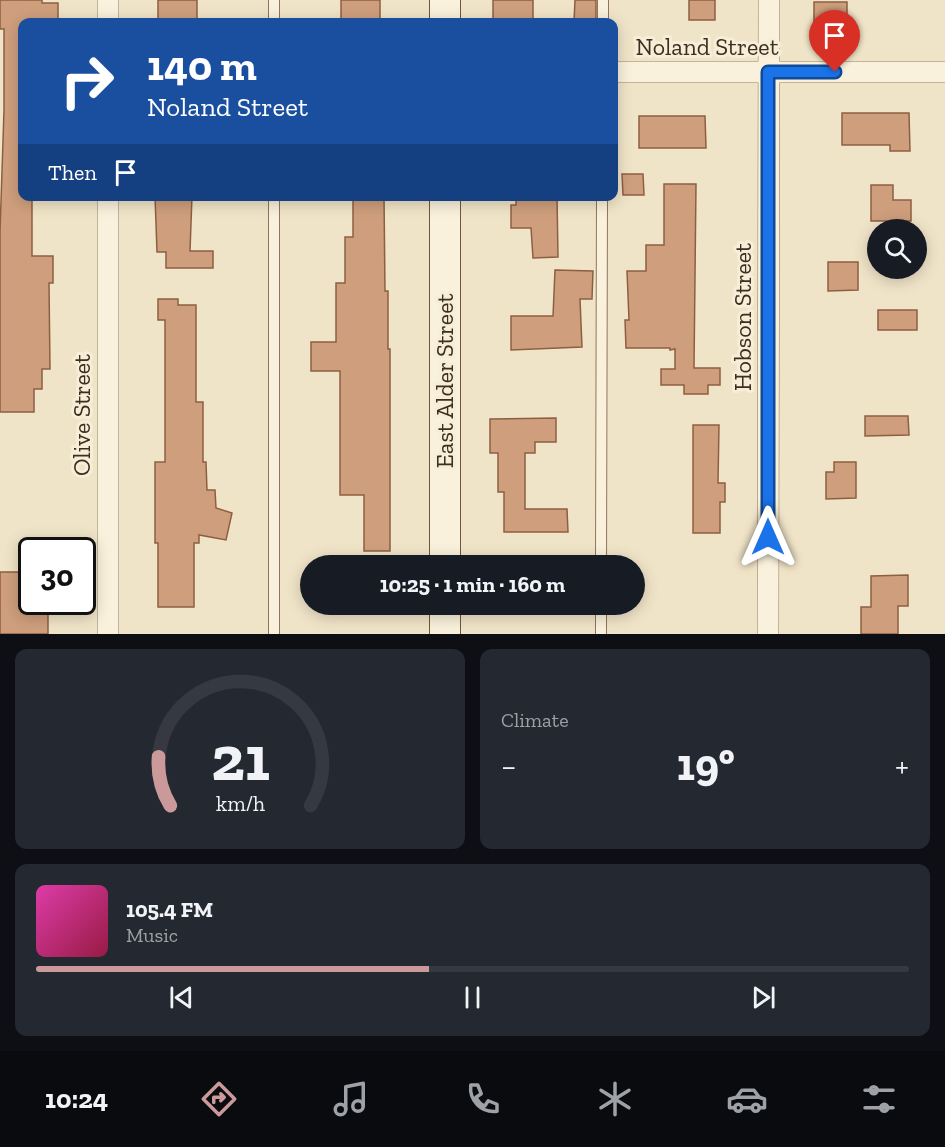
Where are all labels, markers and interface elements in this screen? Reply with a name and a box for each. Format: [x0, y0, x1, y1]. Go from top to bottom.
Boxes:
pin [809, 10, 860, 72]
icon: arrive [818, 19, 851, 52]
street label: Noland Street [635, 32, 779, 61]
text: 140 m [147, 40, 257, 91]
icon: right [48, 42, 126, 120]
text: Noland Street [147, 91, 308, 123]
icon: arrive [109, 156, 142, 189]
text: Then [48, 159, 97, 186]
map controls [867, 219, 927, 279]
button: search [867, 219, 927, 279]
street label: Hobson Street [728, 243, 757, 391]
street label: East Alder Street [430, 294, 459, 468]
street label: Olive Street [67, 354, 96, 476]
position arrow [736, 505, 800, 569]
speed limit sign: 30 [18, 537, 96, 615]
text: 10:25 · 1 min · 160 m [380, 571, 565, 598]
text: Climate [501, 708, 569, 732]
text: 21 [211, 721, 269, 796]
text: 19° [677, 738, 735, 792]
text: − [501, 746, 516, 785]
text: + [895, 746, 909, 785]
text: km/h [216, 791, 264, 816]
text: 105.4 FM [126, 896, 213, 923]
text: Music [126, 923, 178, 947]
icon: previous [165, 981, 198, 1014]
icon: pause [456, 981, 489, 1014]
icon: next [747, 981, 780, 1014]
icon: directions [198, 1078, 240, 1120]
icon: music [330, 1078, 372, 1120]
icon: phone [462, 1078, 504, 1120]
icon: climate [594, 1078, 636, 1120]
icon: car [726, 1078, 768, 1120]
icon: filters [858, 1078, 900, 1120]
text: 10:24 [45, 1083, 108, 1115]

